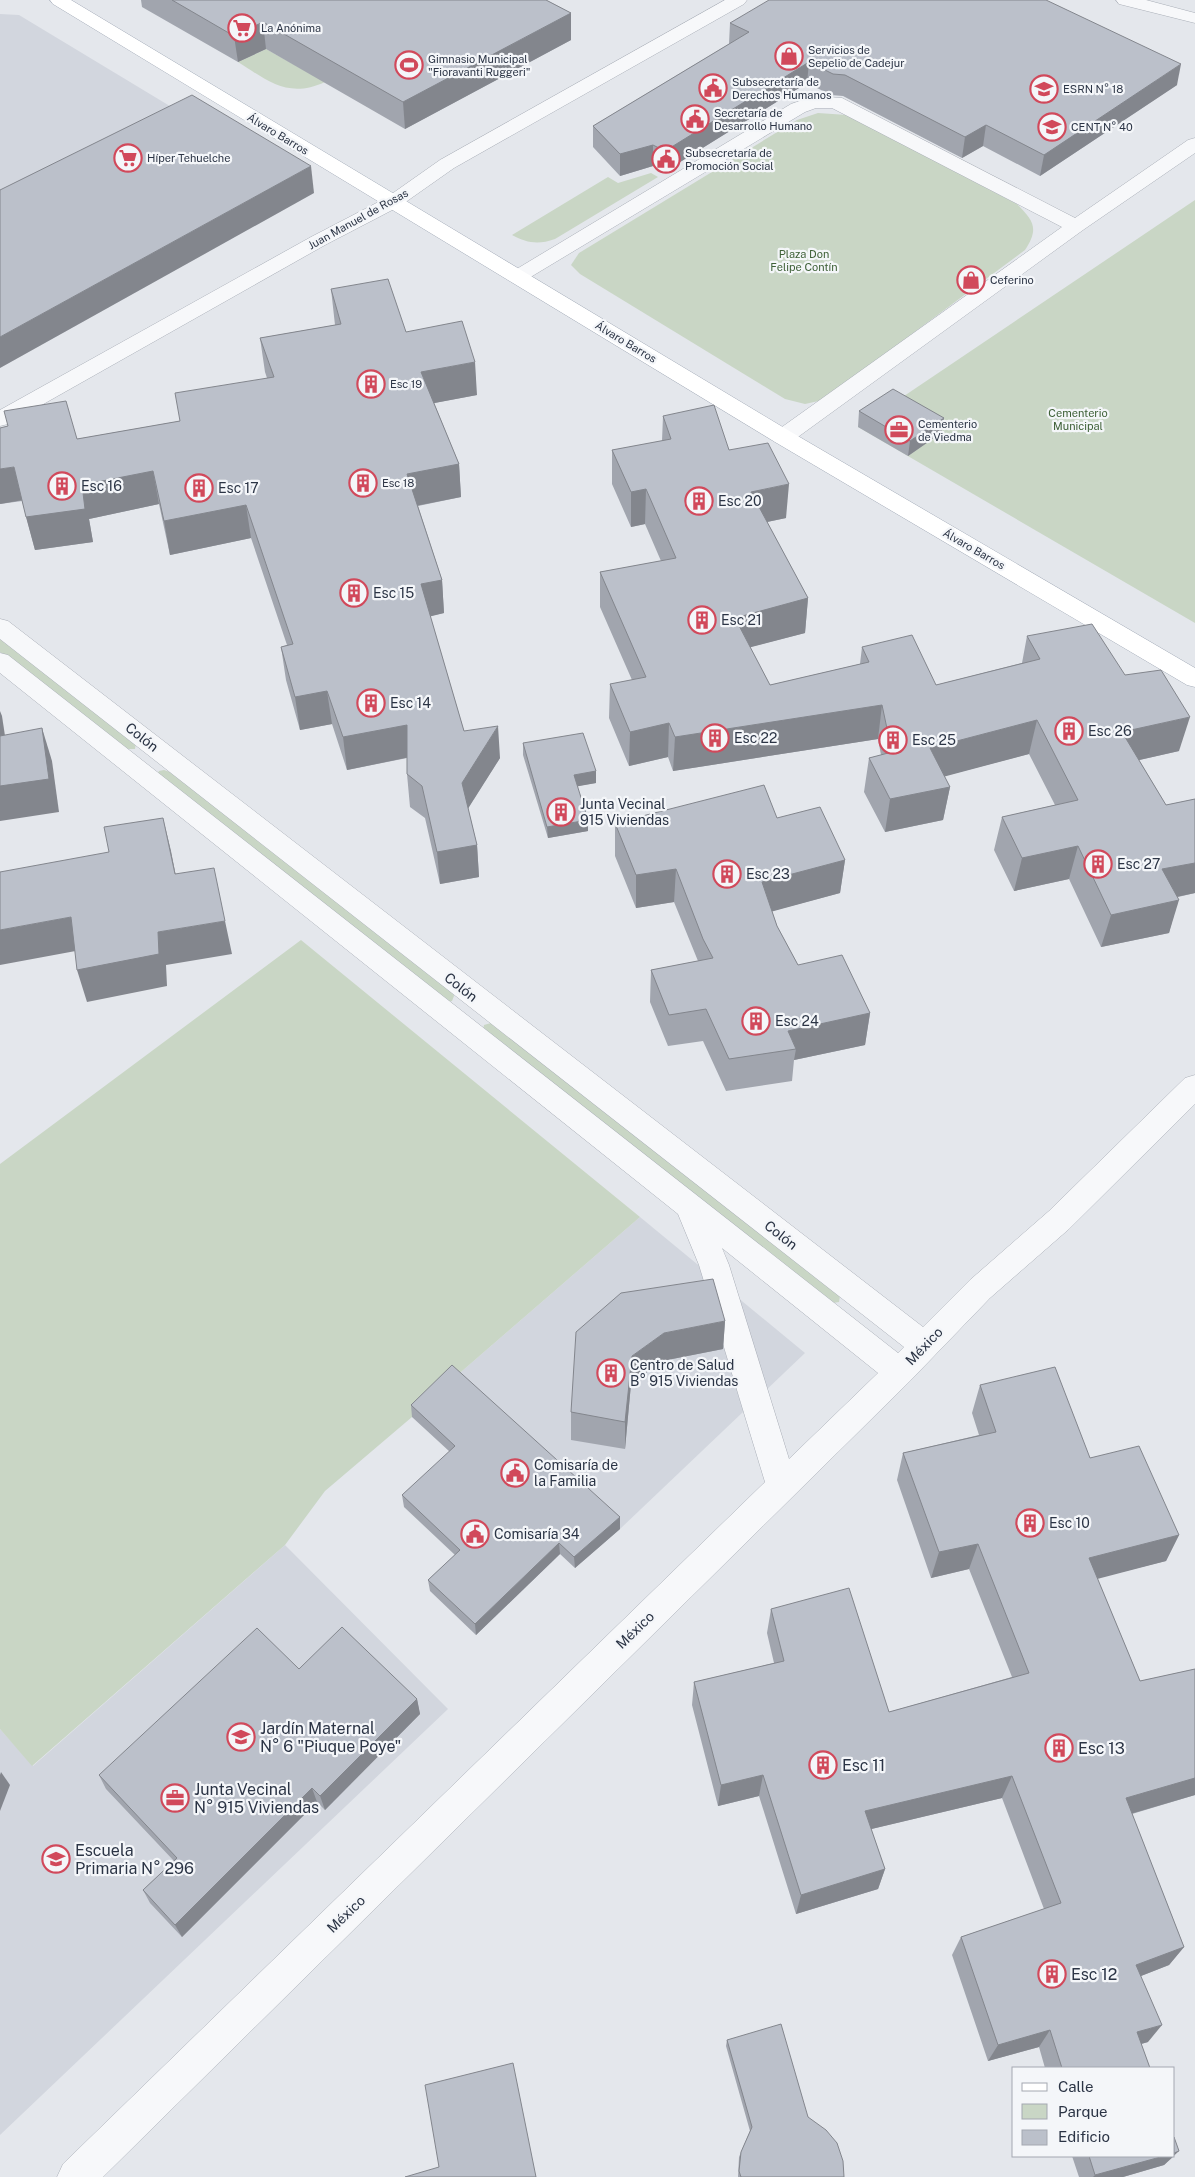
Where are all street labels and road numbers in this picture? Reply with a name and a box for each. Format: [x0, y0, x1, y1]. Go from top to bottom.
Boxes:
street label: Álvaro Barros [245, 110, 312, 157]
street label: Juan Manuel de Rosas [306, 186, 410, 251]
street label: Álvaro Barros [593, 318, 660, 365]
street label: Álvaro Barros [941, 526, 1008, 572]
street label: Colón [122, 719, 162, 755]
street label: Colón [441, 969, 481, 1005]
street label: Colón [761, 1217, 801, 1253]
street label: México [902, 1324, 946, 1368]
street label: México [613, 1608, 657, 1652]
street label: México [324, 1892, 368, 1936]

